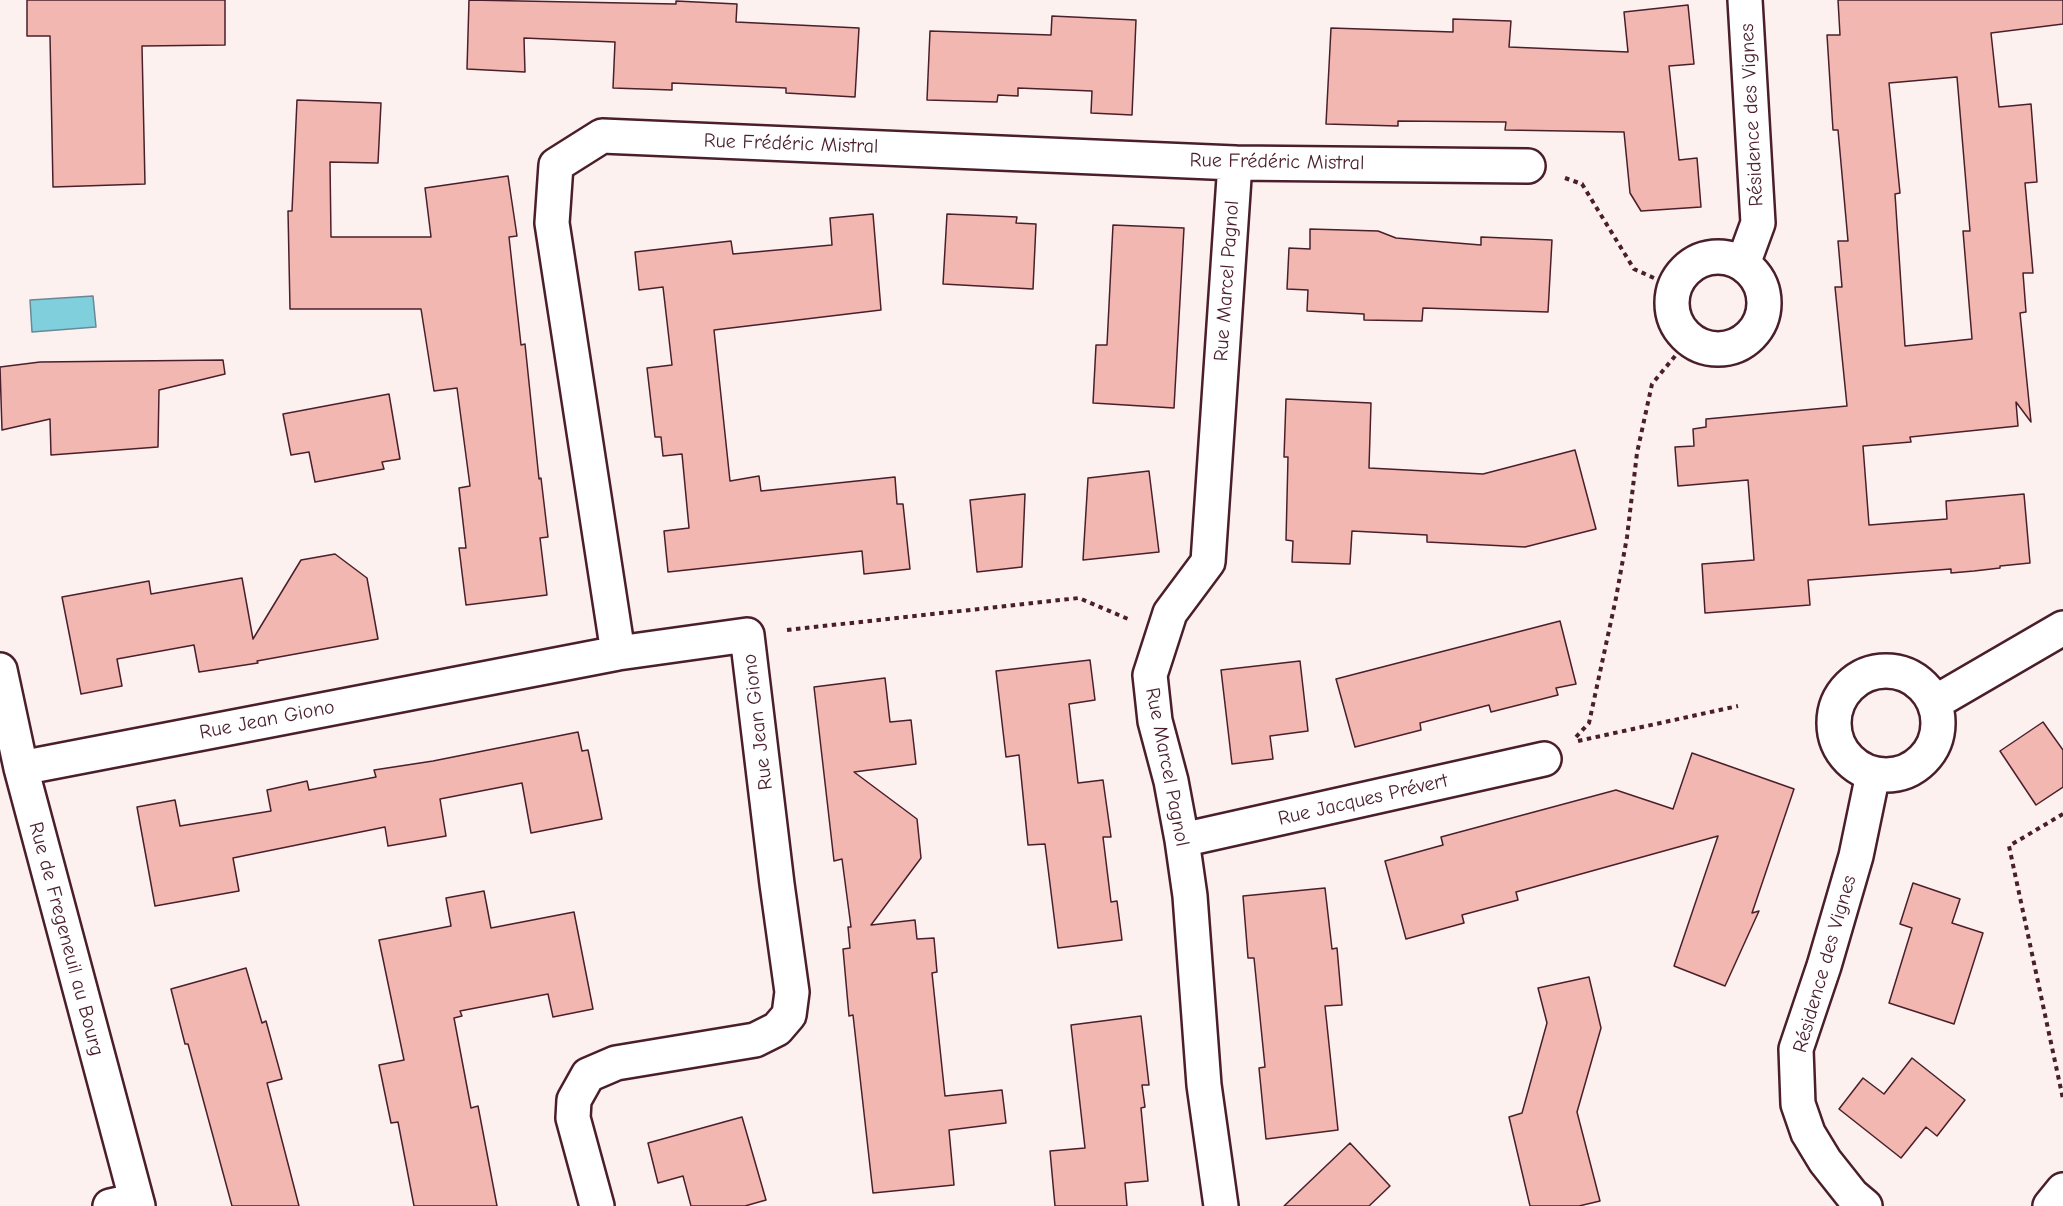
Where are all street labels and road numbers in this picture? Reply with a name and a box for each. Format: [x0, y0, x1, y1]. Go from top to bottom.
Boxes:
street label: Résidence des Vignes [1735, 23, 1769, 207]
street label: Rue Frédéric Mistral [703, 129, 879, 159]
street label: Rue Frédéric Mistral [1189, 148, 1365, 176]
street label: Rue Marcel Pagnol [1209, 200, 1245, 362]
street label: Rue Jean Giono [738, 652, 778, 792]
street label: Rue Marcel Pagnol [1140, 686, 1194, 848]
street label: Rue Jean Giono [197, 695, 337, 745]
street label: Rue Jacques Prévert [1276, 769, 1450, 831]
street label: Rue de Fregeneuil au Bourg [23, 819, 109, 1059]
street label: Résidence des Vignes [1788, 873, 1862, 1055]

